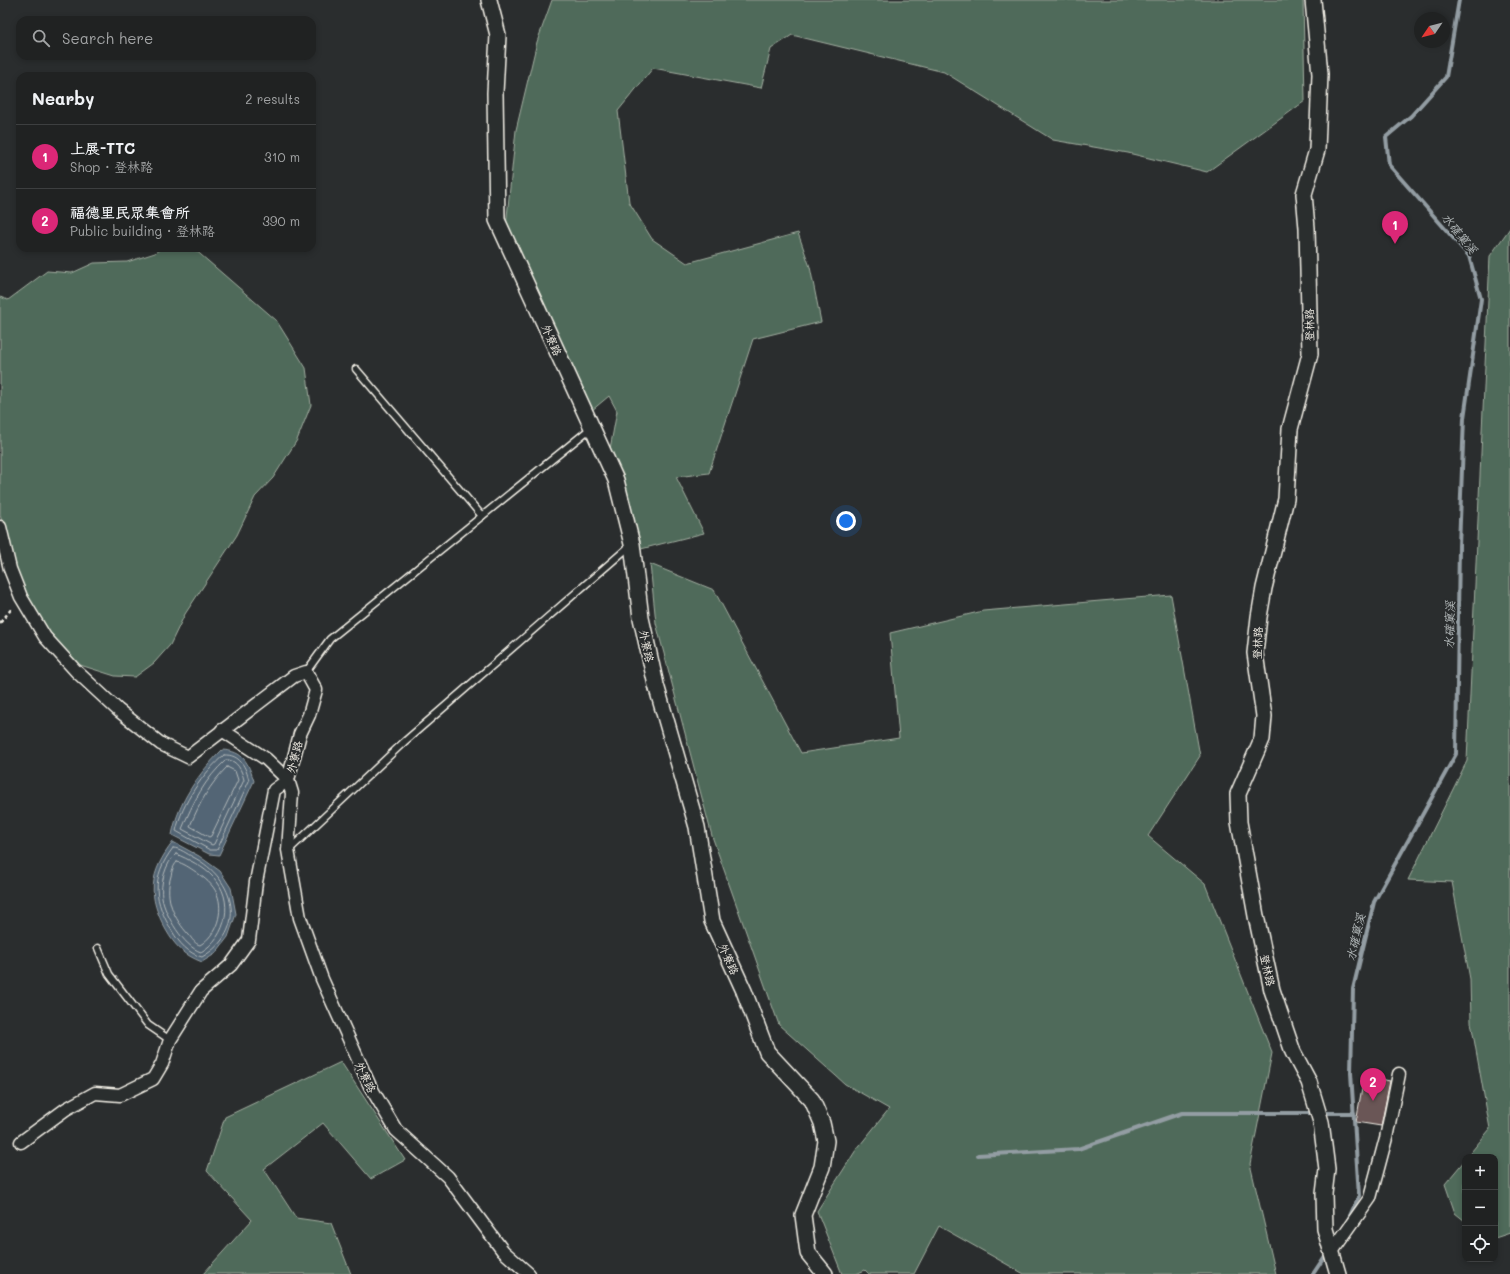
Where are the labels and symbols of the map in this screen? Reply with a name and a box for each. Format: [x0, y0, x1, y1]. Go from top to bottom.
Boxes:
north arrow [1414, 12, 1450, 48]
water label: 水確窠溪 [1439, 209, 1482, 257]
pin: 1 [1382, 211, 1408, 244]
street label: 登林路 [1301, 308, 1317, 342]
street label: 外寮路 [538, 322, 566, 358]
your location [836, 511, 856, 531]
water label: 水確窠溪 [1441, 600, 1457, 649]
street label: 登林路 [1249, 626, 1265, 660]
street label: 外寮路 [636, 628, 658, 664]
street label: 外寮路 [283, 739, 305, 775]
water label: 水確窠溪 [1342, 911, 1368, 962]
street label: 外寮路 [715, 941, 743, 977]
street label: 登林路 [1257, 952, 1279, 988]
street label: 外寮路 [352, 1059, 380, 1095]
pin: 2 [1360, 1068, 1386, 1101]

